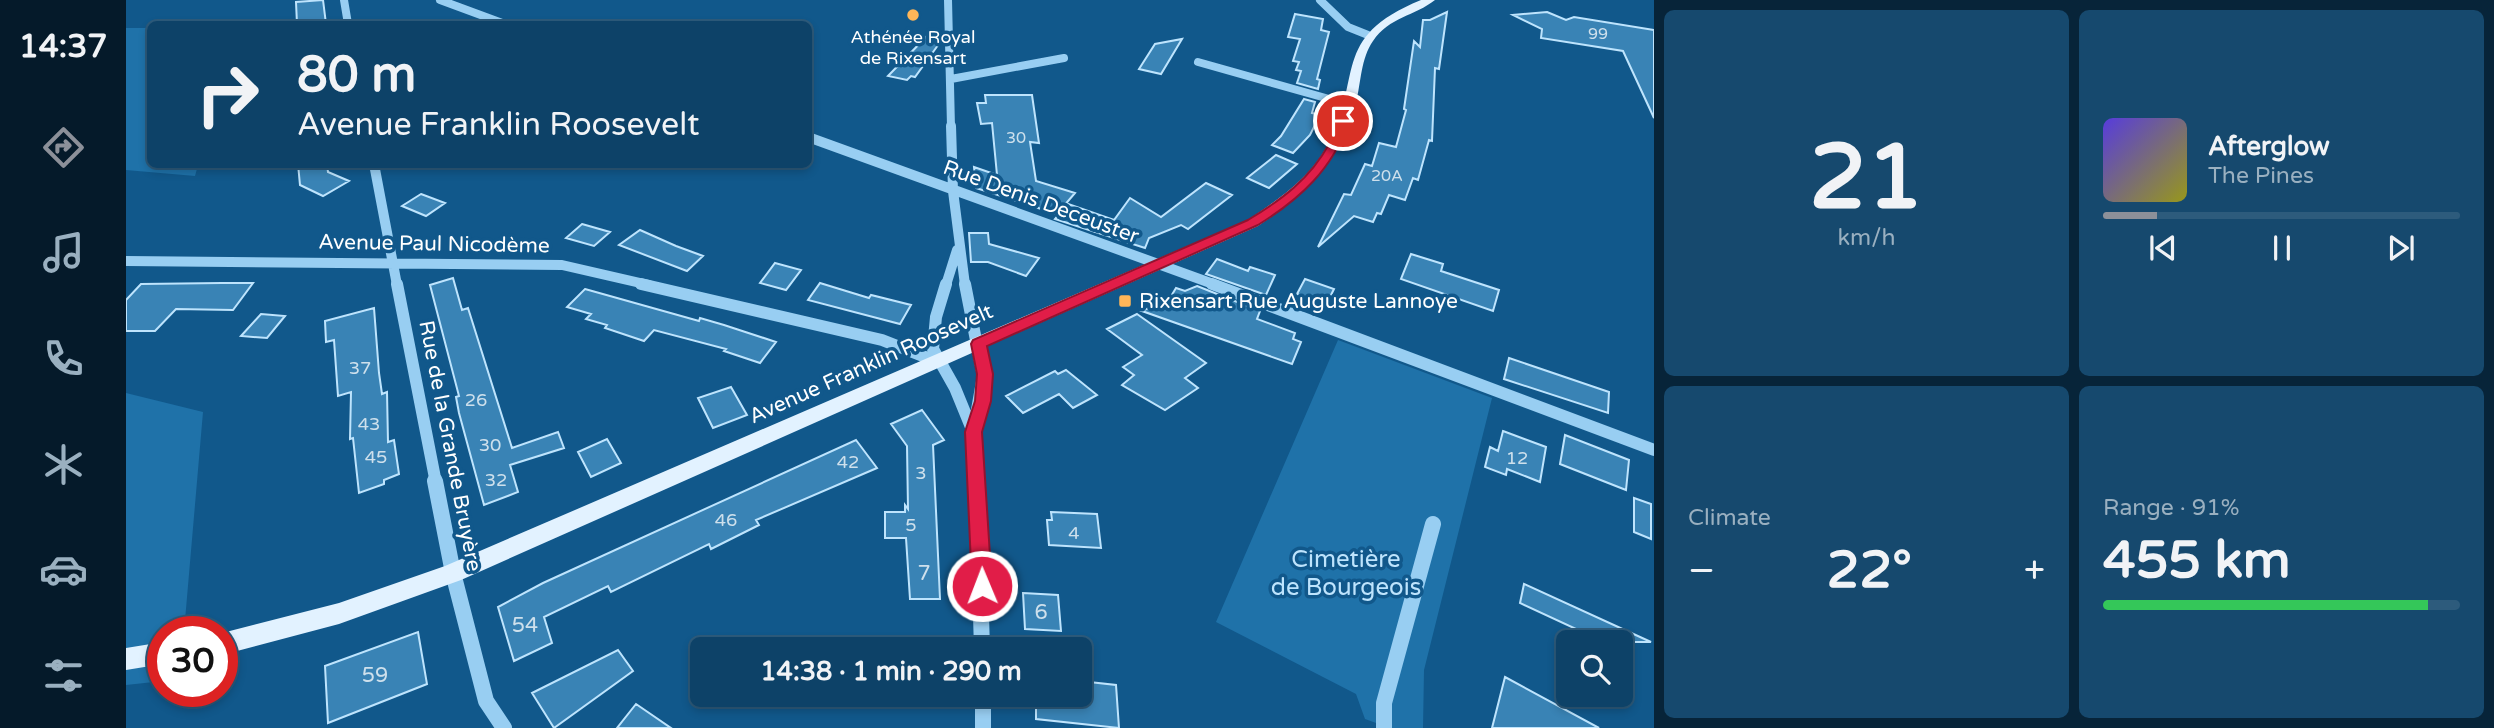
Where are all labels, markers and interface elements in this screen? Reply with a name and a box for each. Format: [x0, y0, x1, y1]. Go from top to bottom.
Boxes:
marker: Athénée Royal de Rixensart [905, 7, 921, 23]
house number: 99 [1588, 24, 1608, 44]
place label: Athénée Royal de Rixensart [851, 26, 975, 69]
text: 14:37 [19, 28, 107, 66]
text: 80 m [297, 46, 416, 105]
icon: right [182, 49, 273, 140]
pin [1313, 91, 1373, 151]
icon: arrive [1324, 102, 1362, 140]
text: Avenue Franklin Roosevelt [297, 106, 699, 144]
icon: directions [39, 123, 88, 172]
text: 21 [1809, 123, 1924, 233]
house number: 30 [1006, 128, 1026, 148]
text: Afterglow [2208, 131, 2330, 162]
street label: Rue Denis Deceuster [940, 155, 1142, 249]
text: The Pines [2208, 162, 2314, 190]
house number: 20A [1371, 166, 1403, 186]
text: km/h [1838, 224, 1895, 252]
icon: music [39, 228, 88, 277]
street label: Avenue Paul Nicodème [318, 229, 550, 259]
icon: previous [2144, 229, 2182, 267]
icon: pause [2263, 229, 2301, 267]
icon: next [2382, 229, 2420, 267]
place label: Rixensart Rue Auguste Lannoye [1139, 289, 1458, 314]
marker: Rixensart Rue Auguste Lannoye [1117, 293, 1133, 309]
street label: Avenue Franklin Roosevelt [745, 299, 997, 429]
street label: Rue de la Grande Bruyère [413, 318, 487, 574]
icon: phone [39, 334, 88, 383]
house number: 37 [349, 357, 371, 379]
house number: 26 [465, 389, 487, 411]
house number: 43 [358, 413, 380, 435]
house number: 30 [479, 434, 501, 456]
icon: climate [39, 440, 88, 489]
house number: 45 [365, 446, 387, 468]
house number: 12 [1506, 447, 1528, 469]
house number: 42 [837, 451, 859, 473]
house number: 3 [915, 462, 927, 484]
house number: 32 [485, 469, 507, 491]
text: Range · 91% [2103, 494, 2239, 522]
text: Climate [1688, 504, 1771, 532]
house number: 46 [715, 509, 737, 531]
house number: 5 [905, 514, 917, 536]
house number: 4 [1068, 522, 1080, 544]
text: 455 km [2103, 529, 2291, 592]
text: 22° [1827, 539, 1912, 602]
icon: car [39, 545, 88, 594]
park label: Cimetière de Bourgeois [1271, 545, 1421, 602]
text: − [1688, 548, 1715, 594]
text: + [2024, 548, 2045, 594]
position arrow [945, 549, 1019, 623]
house number: 7 [917, 561, 931, 586]
house number: 6 [1034, 600, 1048, 625]
house number: 54 [512, 613, 538, 638]
speed limit sign: 30 [147, 616, 238, 707]
map controls [1556, 630, 1633, 707]
button: search [1556, 630, 1633, 707]
icon: filters [39, 651, 88, 700]
text: 14:38 · 1 min · 290 m [760, 656, 1022, 687]
house number: 59 [362, 663, 388, 688]

